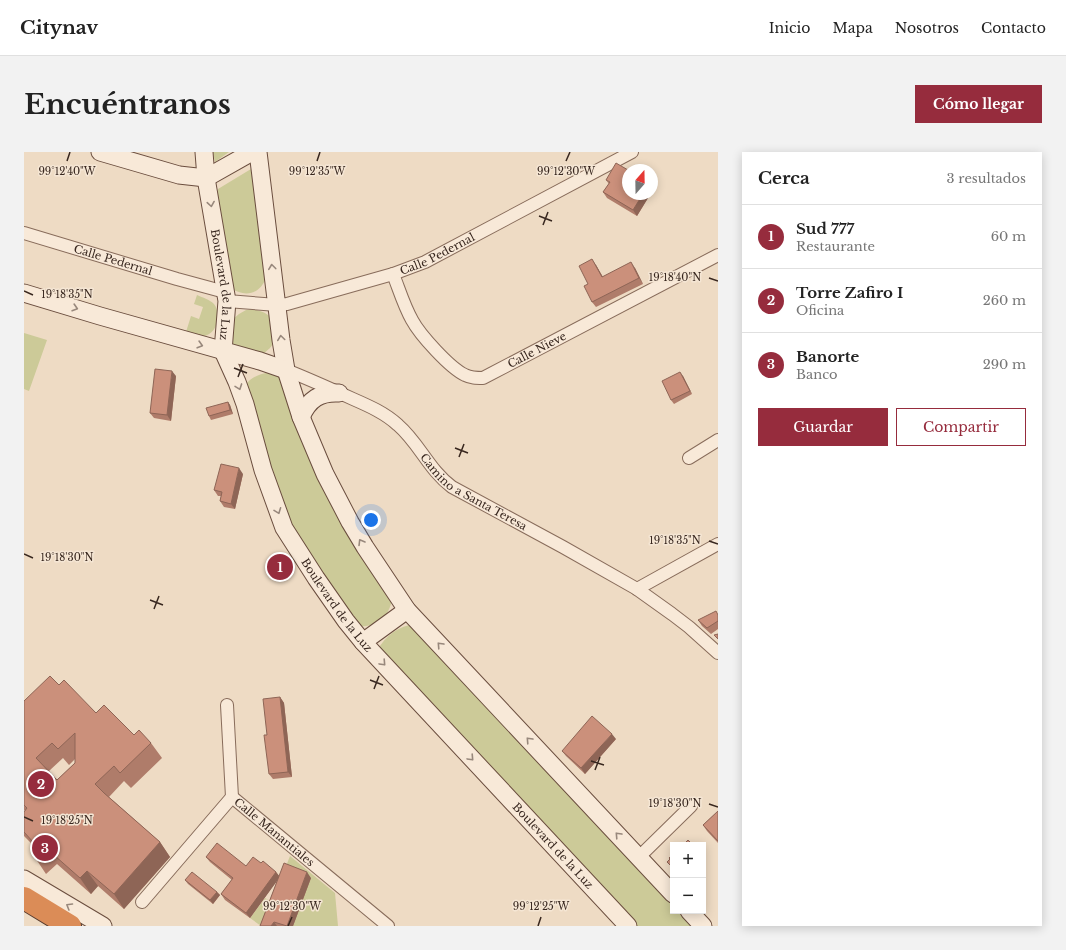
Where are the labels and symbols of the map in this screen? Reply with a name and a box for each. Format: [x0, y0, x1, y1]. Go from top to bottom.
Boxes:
north arrow [622, 164, 658, 200]
text: 99°12'40"W [38, 165, 96, 178]
text: 99°12'35"W [289, 165, 345, 178]
text: 99°12'30"W [537, 165, 595, 178]
one-way arrow [206, 201, 215, 208]
street label: Boulevard de la Luz [208, 228, 234, 341]
street label: Calle Pedernal [398, 230, 477, 278]
street label: Calle Pedernal [72, 241, 154, 278]
one-way arrow [268, 264, 277, 270]
text: 19°18'40"N [649, 271, 701, 284]
text: 19°18'35"N [41, 288, 93, 301]
one-way arrow [71, 303, 78, 312]
street label: Calle Nieve [505, 329, 568, 371]
one-way arrow [277, 334, 286, 341]
one-way arrow [196, 340, 203, 349]
one-way arrow [234, 384, 242, 391]
street label: Camino a Santa Teresa [417, 450, 530, 534]
one-way arrow [273, 507, 282, 514]
your location [361, 510, 381, 530]
text: 19°18'35"N [649, 534, 701, 547]
one-way arrow [359, 539, 366, 546]
text: 19°18'30"N [40, 551, 94, 564]
pin: 1 [267, 552, 293, 582]
street label: Boulevard de la Luz [298, 556, 376, 655]
one-way arrow [437, 642, 445, 650]
one-way arrow [378, 658, 386, 666]
one-way arrow [526, 737, 534, 745]
one-way arrow [467, 754, 474, 761]
pin: 2 [28, 769, 54, 799]
street label: Calle Manantiales [231, 795, 317, 869]
text: 19°18'30"N [648, 797, 702, 810]
street label: Boulevard de la Luz [510, 800, 597, 892]
text: 19°18'25"N [41, 814, 93, 827]
one-way arrow [615, 832, 622, 840]
pin: 3 [32, 833, 58, 863]
text: 99°12'30"W [263, 900, 321, 913]
text: 99°12'25"W [513, 900, 569, 913]
one-way arrow [66, 903, 73, 910]

